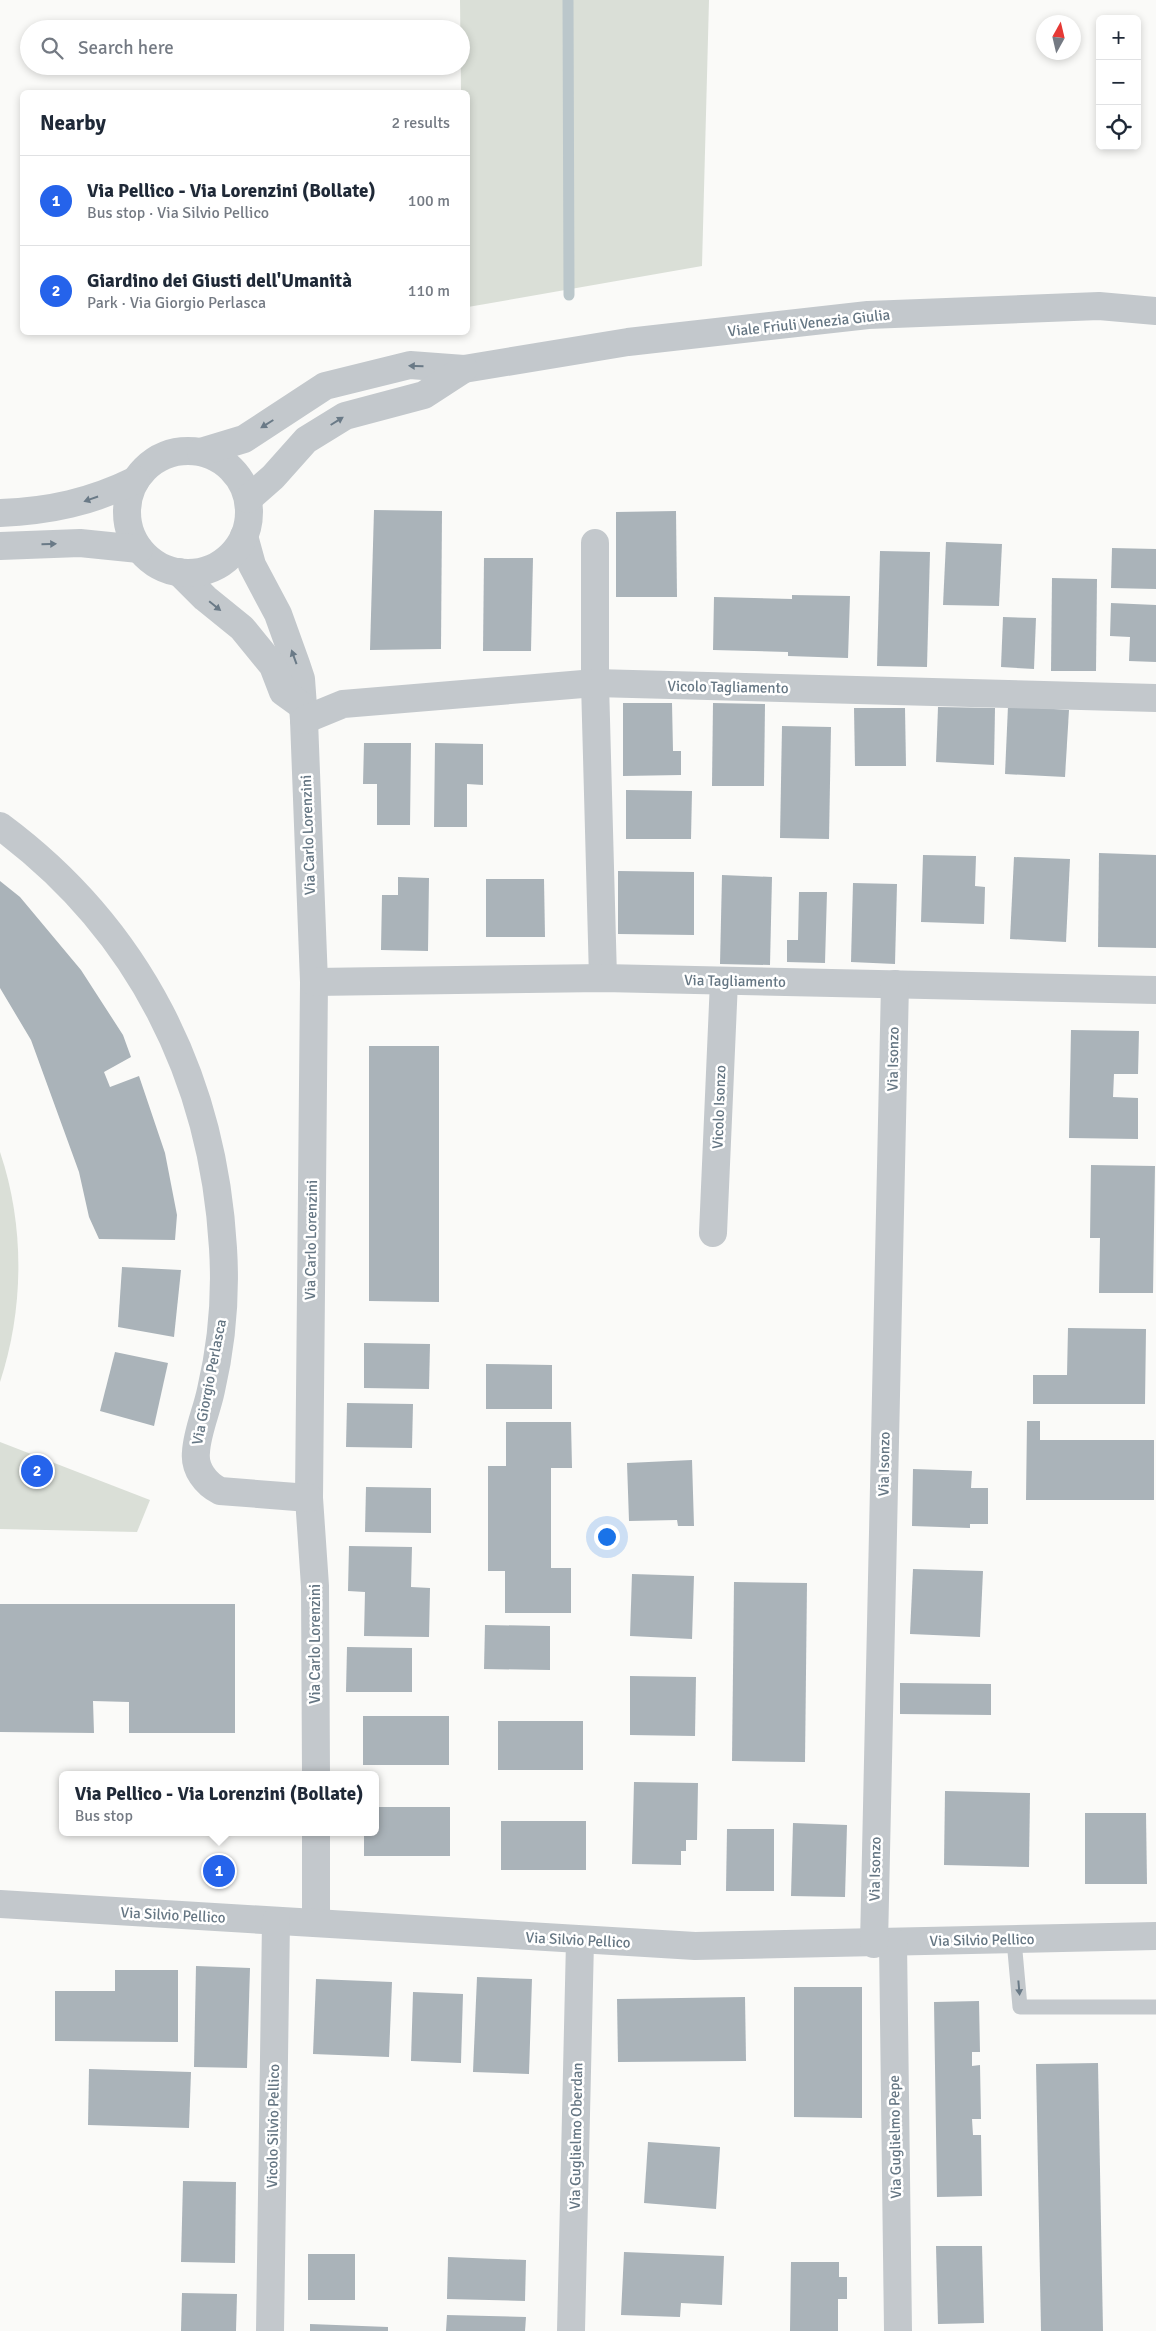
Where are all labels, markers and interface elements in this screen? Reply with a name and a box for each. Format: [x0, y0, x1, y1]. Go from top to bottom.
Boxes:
north arrow [1036, 15, 1081, 60]
map controls [1096, 15, 1141, 150]
button: + [1096, 15, 1141, 60]
search box [20, 20, 470, 75]
icon: search [38, 34, 66, 62]
text: Search here [78, 36, 174, 60]
button: − [1096, 60, 1141, 105]
button: locate [1096, 105, 1141, 150]
text: Nearby [40, 110, 106, 136]
text: 2 results [391, 113, 450, 133]
text: Via Pellico - Via Lorenzini (Bollate) [87, 179, 376, 203]
text: 1 [52, 191, 60, 211]
text: 100 m [408, 191, 450, 211]
text: Bus stop · Via Silvio Pellico [87, 203, 269, 223]
text: Giardino dei Giusti dell'Umanità [87, 269, 352, 293]
text: 2 [52, 281, 60, 301]
text: 110 m [408, 281, 450, 301]
text: Park · Via Giorgio Perlasca [87, 293, 266, 313]
street label: Viale Friuli Venezia Giulia [727, 306, 891, 340]
one-way arrow [408, 362, 424, 370]
one-way arrow [330, 416, 343, 426]
one-way arrow [261, 420, 274, 429]
one-way arrow [83, 496, 98, 504]
one-way arrow [41, 539, 57, 547]
one-way arrow [208, 600, 221, 611]
one-way arrow [290, 649, 298, 664]
street label: Vicolo Tagliamento [667, 677, 789, 697]
street label: Via Carlo Lorenzini [297, 775, 319, 895]
street label: Via Tagliamento [684, 971, 786, 991]
street label: Via Isonzo [883, 1026, 903, 1092]
street label: Vicolo Isonzo [709, 1064, 729, 1149]
street label: Via Carlo Lorenzini [301, 1180, 321, 1300]
street label: Via Giorgio Perlasca [188, 1317, 230, 1447]
street label: Via Isonzo [874, 1431, 894, 1497]
pin: 2 [21, 1452, 53, 1490]
your location [594, 1524, 620, 1550]
street label: Via Carlo Lorenzini [306, 1584, 324, 1704]
popup [59, 1771, 379, 1836]
text: Via Pellico - Via Lorenzini (Bollate) [75, 1782, 363, 1806]
text: Bus stop [75, 1806, 133, 1826]
street label: Via Isonzo [865, 1836, 885, 1902]
pin: 1 [203, 1852, 235, 1890]
street label: Via Silvio Pellico [120, 1903, 226, 1927]
street label: Via Silvio Pellico [525, 1928, 631, 1952]
street label: Via Silvio Pellico [929, 1930, 1035, 1950]
one-way arrow [1015, 1980, 1023, 1996]
street label: Via Guglielmo Oberdan [566, 2062, 586, 2210]
street label: Vicolo Silvio Pellico [263, 2064, 283, 2188]
street label: Via Guglielmo Pepe [885, 2075, 905, 2199]

